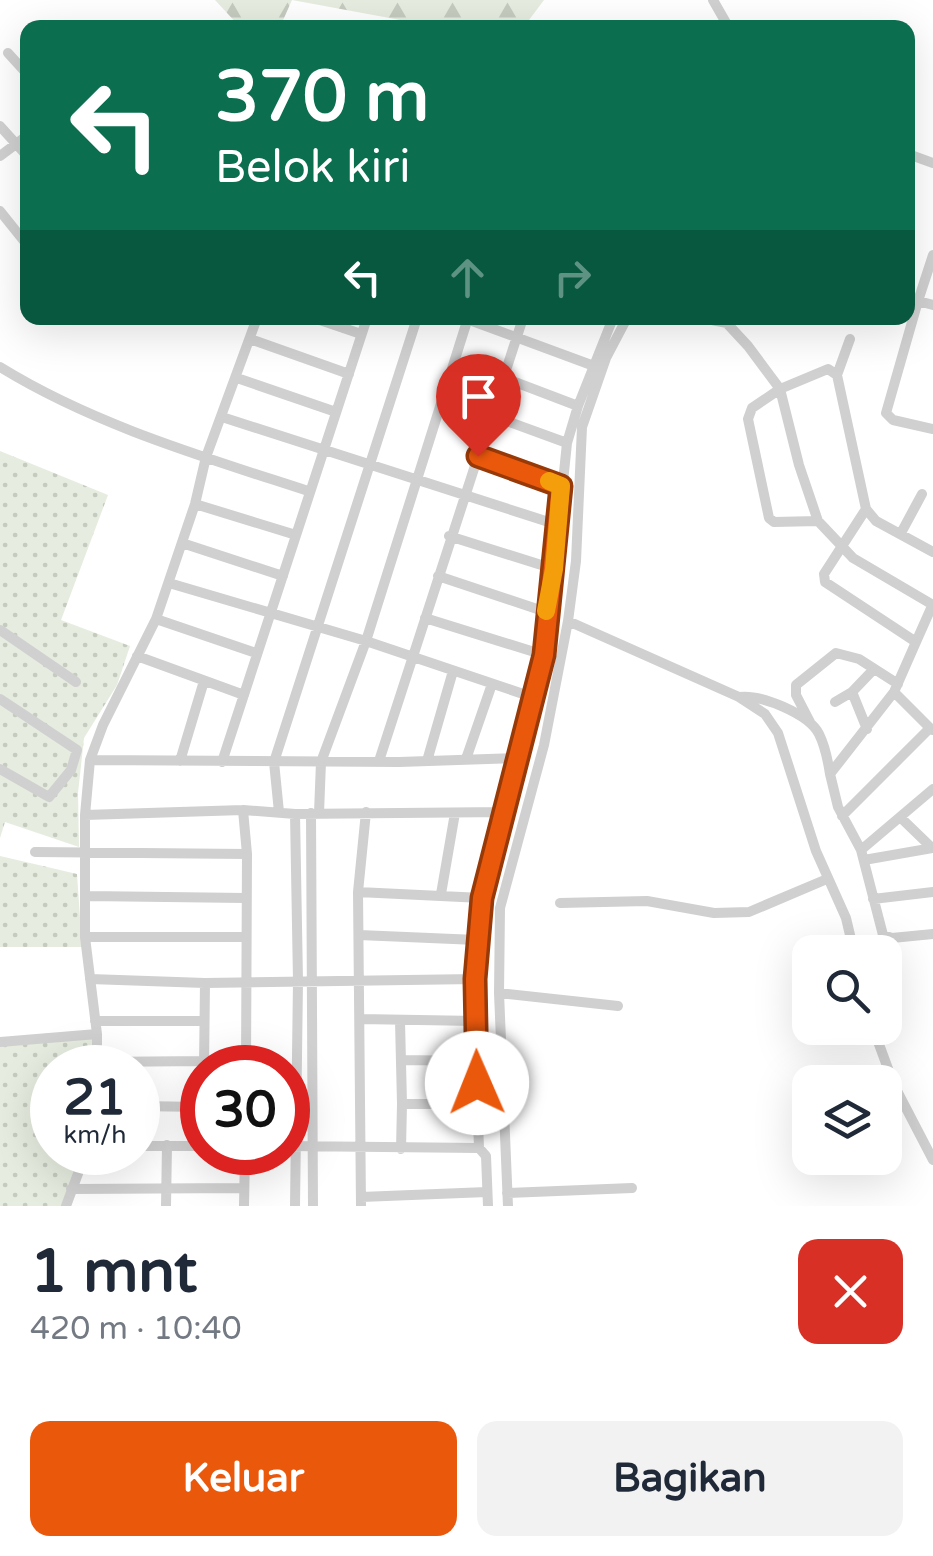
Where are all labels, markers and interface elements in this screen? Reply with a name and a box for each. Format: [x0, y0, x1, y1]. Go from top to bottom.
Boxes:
text: 370 m [215, 56, 429, 140]
icon: left [50, 60, 180, 190]
text: Belok kiri [215, 141, 410, 195]
icon: left [335, 250, 390, 305]
icon: ahead [440, 250, 495, 305]
icon: right [545, 250, 600, 305]
pin [436, 354, 521, 457]
icon: arrive [451, 369, 506, 424]
map controls [792, 935, 902, 1175]
button: search [792, 935, 902, 1045]
position arrow [425, 1031, 529, 1135]
speed limit sign: 30 [180, 1045, 310, 1175]
button: layers [792, 1065, 902, 1175]
text: 21 [64, 1068, 126, 1128]
text: km/h [64, 1120, 126, 1150]
text: 1 mnt [30, 1236, 197, 1308]
button: close [798, 1239, 903, 1344]
text: 420 m · 10:40 [30, 1310, 242, 1348]
button: Keluar [30, 1421, 457, 1536]
button: Bagikan [477, 1421, 903, 1536]

